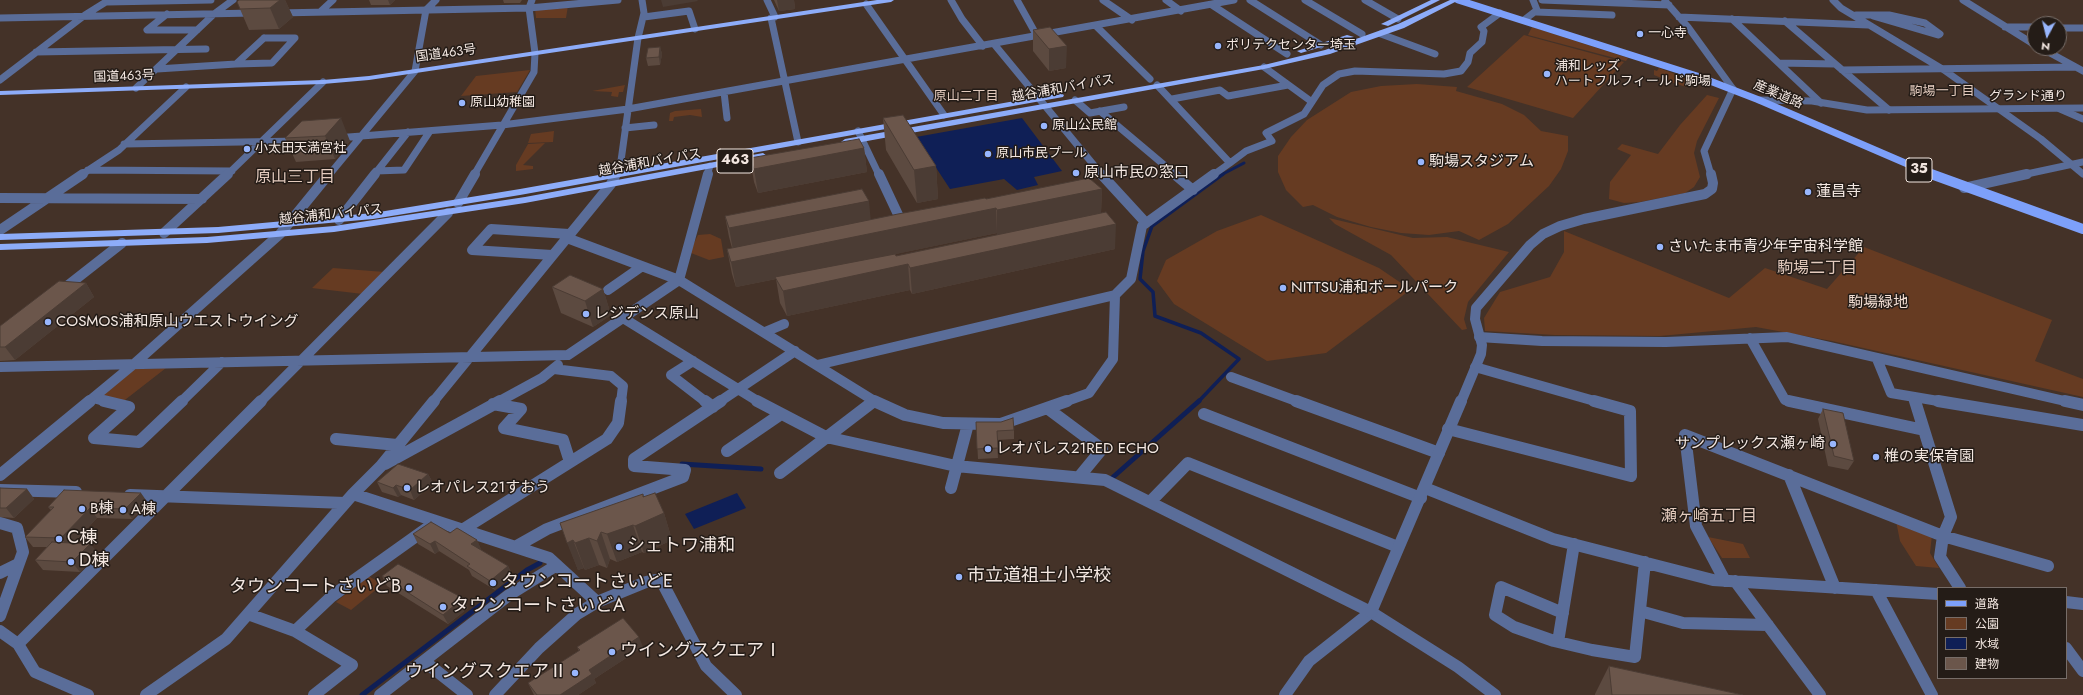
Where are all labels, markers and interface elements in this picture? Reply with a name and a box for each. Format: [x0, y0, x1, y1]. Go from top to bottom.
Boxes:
north arrow [2027, 16, 2067, 56]
place label: 一心寺 [1648, 26, 1687, 42]
marker: 一心寺 [1635, 29, 1645, 39]
place label: ポリテクセンター埼玉 [1226, 38, 1356, 54]
text: N [2040, 38, 2051, 55]
marker: ポリテクセンター埼玉 [1213, 41, 1223, 51]
street label: 国道463号 [415, 42, 477, 66]
place label: 浦和レッズ ハートフルフィールド駒場 [1555, 59, 1711, 90]
street label: 国道463号 [93, 68, 155, 86]
marker: 浦和レッズ ハートフルフィールド駒場 [1542, 69, 1552, 79]
street label: 越谷浦和バイパス [1010, 72, 1116, 106]
street label: 産業道路 [1751, 78, 1805, 112]
district label: 駒場一丁目 [1910, 84, 1974, 100]
district label: 原山二丁目 [934, 89, 998, 105]
street label: グランド通り [1989, 89, 2067, 105]
place label: 原山幼稚園 [470, 95, 535, 111]
marker: 原山幼稚園 [457, 98, 467, 108]
place label: 原山公民館 [1052, 118, 1117, 134]
marker: 原山公民館 [1039, 121, 1049, 131]
place label: 小太田天満宮社 [255, 141, 346, 157]
marker: 小太田天満宮社 [242, 144, 252, 154]
street label: 越谷浦和バイパス [597, 146, 703, 180]
place label: 原山市民プール [996, 146, 1087, 162]
road number: 463 [717, 149, 753, 173]
marker: 原山市民プール [983, 149, 993, 159]
place label: 駒場スタジアム [1429, 153, 1534, 171]
marker: 駒場スタジアム [1416, 157, 1426, 167]
road number: 35 [1906, 158, 1932, 182]
place label: 原山市民の窓口 [1084, 164, 1189, 182]
district label: 原山三丁目 [255, 168, 335, 188]
marker: 原山市民の窓口 [1071, 168, 1081, 178]
place label: 蓮昌寺 [1816, 183, 1861, 201]
marker: 蓮昌寺 [1803, 187, 1813, 197]
street label: 越谷浦和バイパス [278, 202, 384, 228]
place label: さいたま市青少年宇宙科学館 [1668, 238, 1863, 256]
marker: さいたま市青少年宇宙科学館 [1655, 242, 1665, 252]
district label: 駒場二丁目 [1777, 259, 1857, 279]
place label: NITTSU浦和ボールパーク [1291, 279, 1458, 297]
marker: NITTSU浦和ボールパーク [1278, 283, 1288, 293]
park label: 駒場緑地 [1848, 294, 1908, 312]
place label: レジデンス原山 [594, 305, 699, 323]
marker: レジデンス原山 [581, 309, 591, 319]
place label: COSMOS浦和原山ウエストウイング [56, 313, 299, 331]
marker: COSMOS浦和原山ウエストウイング [43, 317, 53, 327]
place label: サンプレックス瀬ヶ崎 [1675, 435, 1825, 453]
marker: サンプレックス瀬ヶ崎 [1828, 439, 1838, 449]
place label: レオパレス21RED ECHO [996, 440, 1159, 458]
marker: レオパレス21RED ECHO [983, 444, 993, 454]
place label: 椎の実保育園 [1884, 448, 1974, 466]
marker: 椎の実保育園 [1871, 452, 1881, 462]
place label: レオパレス21すおう [415, 479, 550, 497]
marker: レオパレス21すおう [402, 483, 412, 493]
place label: B棟 [90, 500, 113, 518]
place label: A棟 [131, 501, 156, 519]
marker: B棟 [77, 504, 87, 514]
marker: A棟 [118, 505, 128, 515]
district label: 瀬ヶ崎五丁目 [1661, 507, 1757, 527]
place label: C棟 [67, 528, 97, 550]
marker: C棟 [54, 534, 64, 544]
place label: シェトワ浦和 [627, 536, 735, 558]
marker: シェトワ浦和 [614, 542, 624, 552]
place label: D棟 [79, 551, 109, 573]
marker: D棟 [66, 557, 76, 567]
place label: 市立道祖土小学校 [967, 566, 1111, 588]
place label: タウンコートさいどE [501, 572, 673, 594]
marker: 市立道祖土小学校 [954, 572, 964, 582]
place label: タウンコートさいどB [229, 577, 401, 599]
marker: タウンコートさいどE [488, 578, 498, 588]
marker: タウンコートさいどB [404, 583, 414, 593]
legend [1937, 587, 2067, 679]
text: 道路 [1975, 595, 1999, 613]
place label: タウンコートさいどA [451, 596, 625, 618]
marker: タウンコートさいどA [438, 602, 448, 612]
text: 公園 [1975, 615, 1999, 633]
text: 水域 [1975, 635, 1999, 653]
place label: ウイングスクエアⅠ [620, 641, 782, 663]
marker: ウイングスクエアⅠ [607, 647, 617, 657]
text: 建物 [1975, 655, 1999, 673]
place label: ウイングスクエアⅡ [405, 662, 567, 684]
marker: ウイングスクエアⅡ [570, 668, 580, 678]

